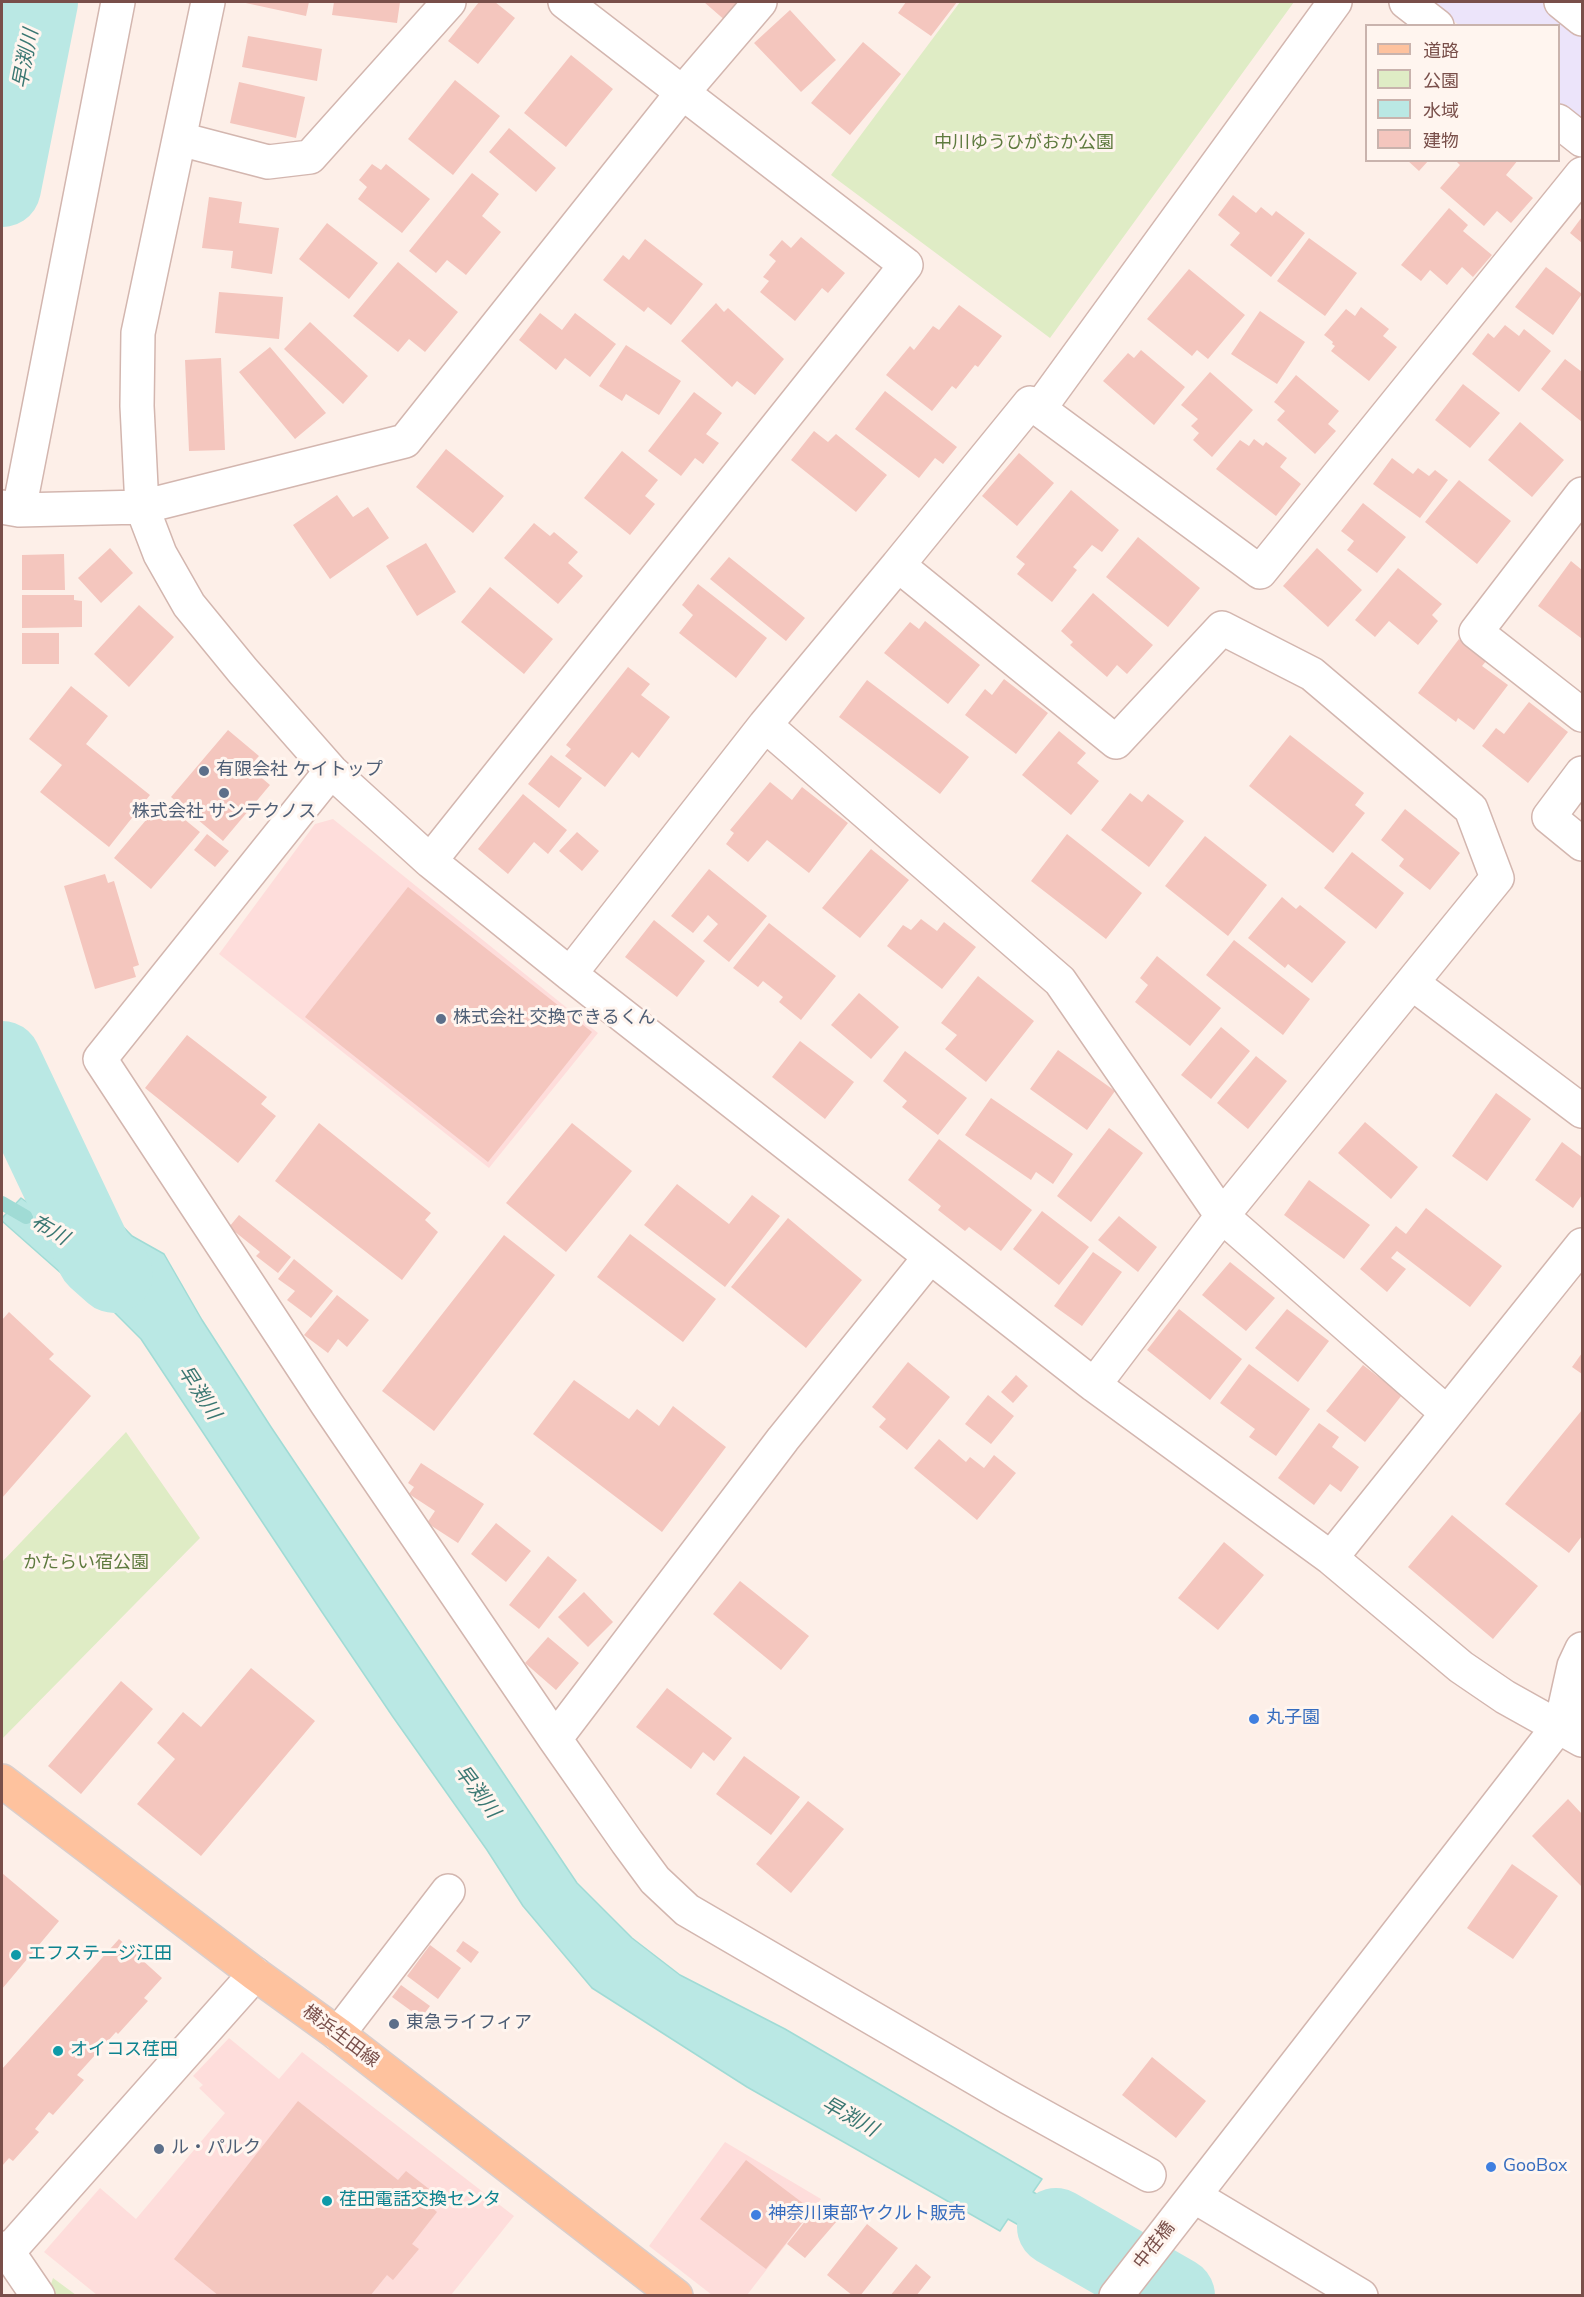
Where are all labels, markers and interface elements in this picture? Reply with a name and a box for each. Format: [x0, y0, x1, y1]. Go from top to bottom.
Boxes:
legend [1365, 24, 1560, 162]
water label: 早渕川 [9, 27, 45, 91]
text: 道路 [1423, 39, 1459, 63]
text: 公園 [1423, 69, 1459, 93]
text: 水域 [1423, 99, 1459, 123]
text: 建物 [1423, 129, 1459, 153]
park label: 中川ゆうひがおか公園 [934, 133, 1114, 155]
place label: 有限会社 ケイトップ [216, 760, 383, 782]
marker: 有限会社 ケイトップ [197, 764, 211, 778]
marker: 株式会社 サンテクノス [217, 786, 231, 800]
place label: 株式会社 サンテクノス [132, 802, 316, 824]
place label: 株式会社 交換できるくん [453, 1008, 656, 1030]
marker: 株式会社 交換できるくん [434, 1012, 448, 1026]
water label: 布川 [26, 1211, 72, 1251]
water label: 早渕川 [172, 1361, 224, 1425]
park label: かたらい宿公園 [23, 1553, 149, 1575]
place label: 丸子園 [1266, 1708, 1320, 1730]
marker: 丸子園 [1247, 1712, 1261, 1726]
water label: 早渕川 [448, 1761, 504, 1823]
place label: エフステージ江田 [28, 1944, 172, 1966]
marker: エフステージ江田 [9, 1948, 23, 1962]
street label: 横浜生田線 [298, 2001, 382, 2073]
place label: 東急ライフィア [406, 2013, 532, 2035]
marker: 東急ライフィア [387, 2017, 401, 2031]
place label: オイコス荏田 [70, 2040, 178, 2062]
marker: オイコス荏田 [51, 2044, 65, 2058]
water label: 早渕川 [817, 2093, 881, 2143]
place label: ル・パルク [171, 2138, 261, 2160]
marker: ル・パルク [152, 2142, 166, 2156]
place label: GooBox [1503, 2156, 1568, 2178]
marker: GooBox [1484, 2160, 1498, 2174]
place label: 荏田電話交換センタ [339, 2190, 501, 2212]
marker: 荏田電話交換センタ [320, 2194, 334, 2208]
place label: 神奈川東部ヤクルト販売 [768, 2204, 966, 2226]
marker: 神奈川東部ヤクルト販売 [749, 2208, 763, 2222]
street label: 中荏橋 [1130, 2218, 1180, 2274]

